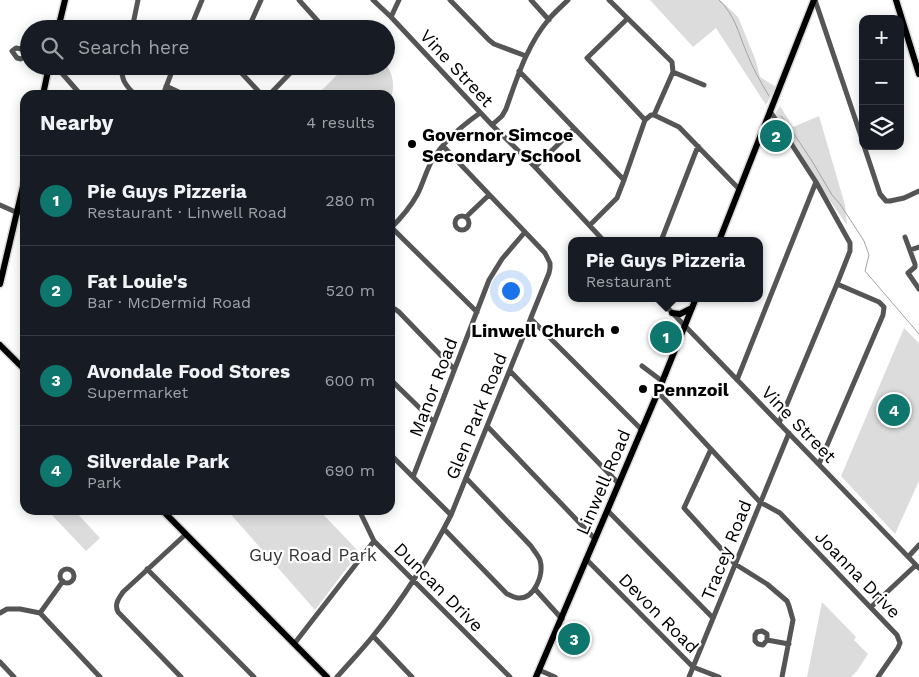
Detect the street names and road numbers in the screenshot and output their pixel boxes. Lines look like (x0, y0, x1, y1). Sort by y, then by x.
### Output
street label: Vine Street (416, 25, 499, 111)
street label: Manor Road (404, 335, 462, 439)
street label: Glen Park Road (441, 350, 511, 482)
street label: Vine Street (757, 381, 841, 467)
street label: Linwell Road (571, 426, 635, 538)
street label: Tracey Road (696, 497, 756, 603)
street label: Joanna Drive (811, 526, 905, 622)
street label: Duncan Drive (390, 538, 488, 636)
street label: Devon Road (615, 569, 703, 657)

